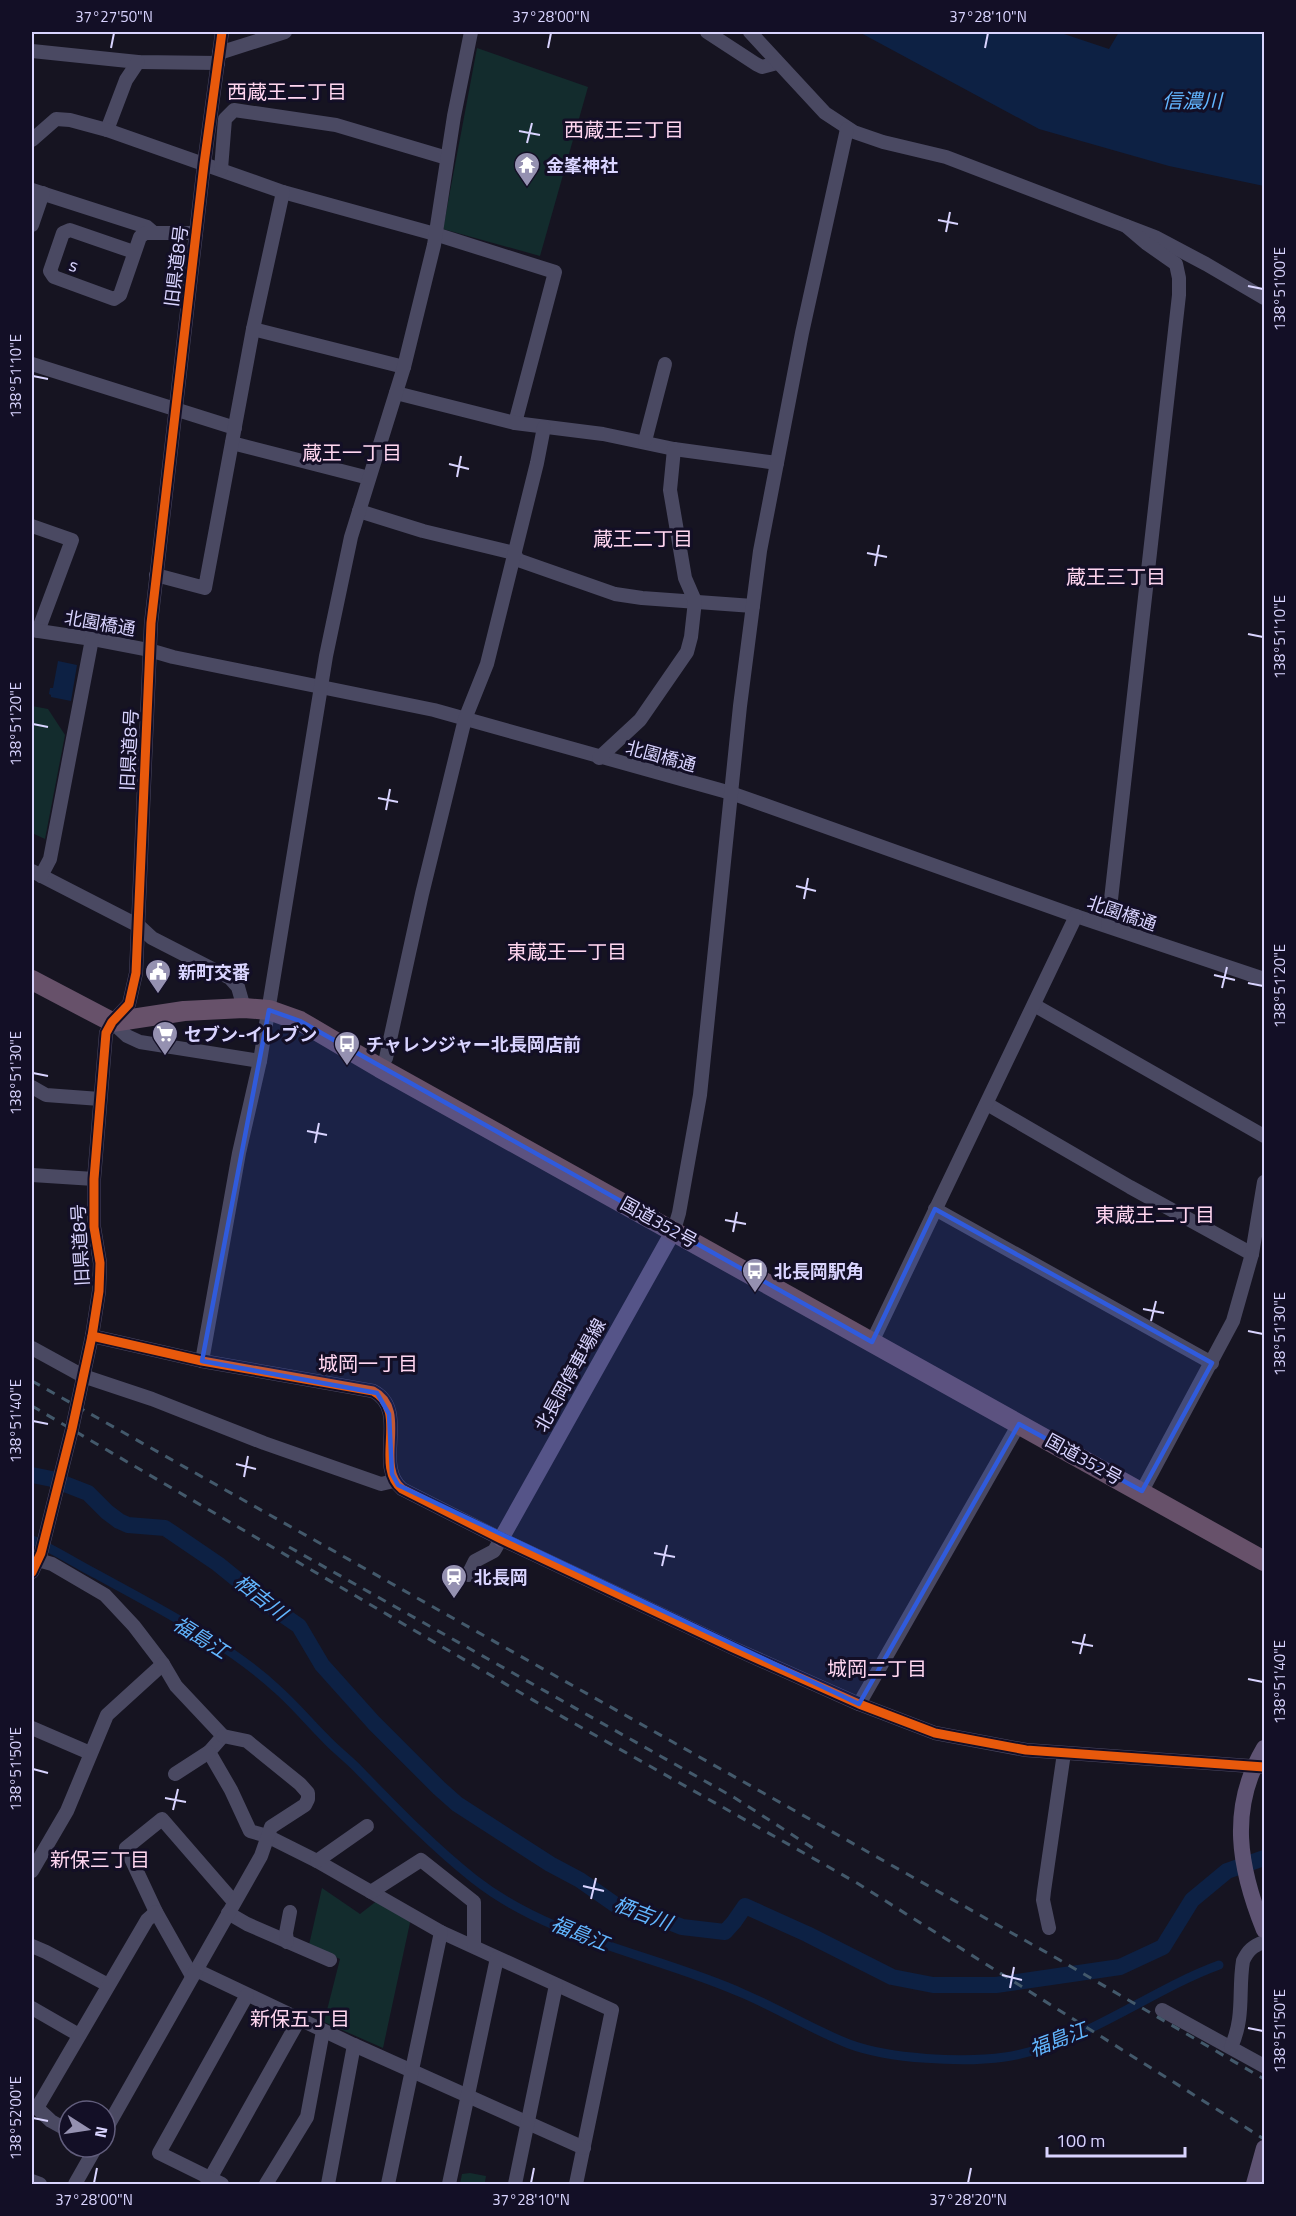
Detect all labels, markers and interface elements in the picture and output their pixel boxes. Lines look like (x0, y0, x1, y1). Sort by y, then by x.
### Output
text: 37°27'50"N (75, 5, 153, 28)
text: 37°28'00"N (512, 5, 590, 28)
text: 37°28'10"N (949, 5, 1027, 28)
district label: 西蔵王二丁目 (227, 76, 347, 107)
water label: 信濃川 (1162, 85, 1224, 116)
district label: 西蔵王三丁目 (564, 114, 684, 145)
temple icon: 金峯神社 (512, 150, 542, 188)
place label: 金峯神社 (546, 152, 618, 179)
street label: 旧県道8号 (158, 224, 194, 308)
text: 138°51'00"E (1268, 247, 1291, 331)
street label: s (65, 251, 83, 279)
text: 138°51'10"E (4, 334, 27, 418)
district label: 蔵王一丁目 (302, 437, 402, 468)
district label: 蔵王二丁目 (593, 523, 693, 554)
district label: 蔵王三丁目 (1066, 561, 1166, 592)
text: 138°51'10"E (1268, 595, 1291, 679)
street label: 北園橋通 (62, 603, 138, 643)
text: 138°51'20"E (4, 682, 27, 766)
street label: 旧県道8号 (113, 708, 145, 792)
street label: 北園橋通 (623, 734, 699, 778)
street label: 北園橋通 (1084, 889, 1160, 937)
district label: 東蔵王一丁目 (507, 936, 627, 967)
text: 138°51'20"E (1268, 944, 1291, 1028)
public building icon: 新町交番 (143, 957, 173, 995)
place label: 新町交番 (178, 959, 250, 986)
supermarket icon: セブン-イレブン (150, 1019, 180, 1057)
place label: セブン-イレブン (184, 1021, 317, 1048)
bus stop icon: チャレンジャー北長岡店前 (332, 1029, 362, 1067)
text: 138°51'30"E (4, 1031, 27, 1115)
place label: チャレンジャー北長岡店前 (366, 1031, 581, 1058)
street label: 国道352号 (616, 1190, 702, 1254)
district label: 東蔵王二丁目 (1095, 1199, 1215, 1230)
street label: 旧県道8号 (64, 1203, 96, 1287)
bus stop icon: 北長岡駅角 (740, 1256, 770, 1294)
place label: 北長岡駅角 (774, 1258, 864, 1285)
text: 138°51'30"E (1268, 1292, 1291, 1376)
street label: 北長岡停車場線 (528, 1313, 612, 1437)
district label: 城岡一丁目 (318, 1348, 418, 1379)
text: 138°51'40"E (4, 1379, 27, 1463)
street label: 国道352号 (1041, 1427, 1127, 1491)
station icon: 北長岡 (439, 1562, 469, 1600)
place label: 北長岡 (474, 1564, 528, 1591)
water label: 栖吉川 (228, 1566, 296, 1629)
water label: 福島江 (167, 1608, 236, 1667)
text: 138°51'40"E (1268, 1640, 1291, 1724)
district label: 城岡二丁目 (827, 1653, 927, 1684)
text: 138°51'50"E (4, 1727, 27, 1811)
district label: 新保三丁目 (50, 1844, 150, 1875)
water label: 栖吉川 (610, 1888, 678, 1939)
water label: 福島江 (546, 1907, 615, 1959)
text: 138°51'50"E (1268, 1989, 1291, 2073)
district label: 新保五丁目 (250, 2003, 350, 2034)
water label: 福島江 (1024, 2013, 1093, 2064)
text: 138°52'00"E (4, 2076, 27, 2160)
north arrow (57, 2099, 117, 2159)
scale bar (1047, 2120, 1185, 2158)
text: N (89, 2124, 115, 2140)
text: 100 m (1056, 2127, 1105, 2154)
text: 37°28'00"N (55, 2188, 133, 2211)
text: 37°28'10"N (492, 2188, 570, 2211)
text: 37°28'20"N (929, 2188, 1007, 2211)

